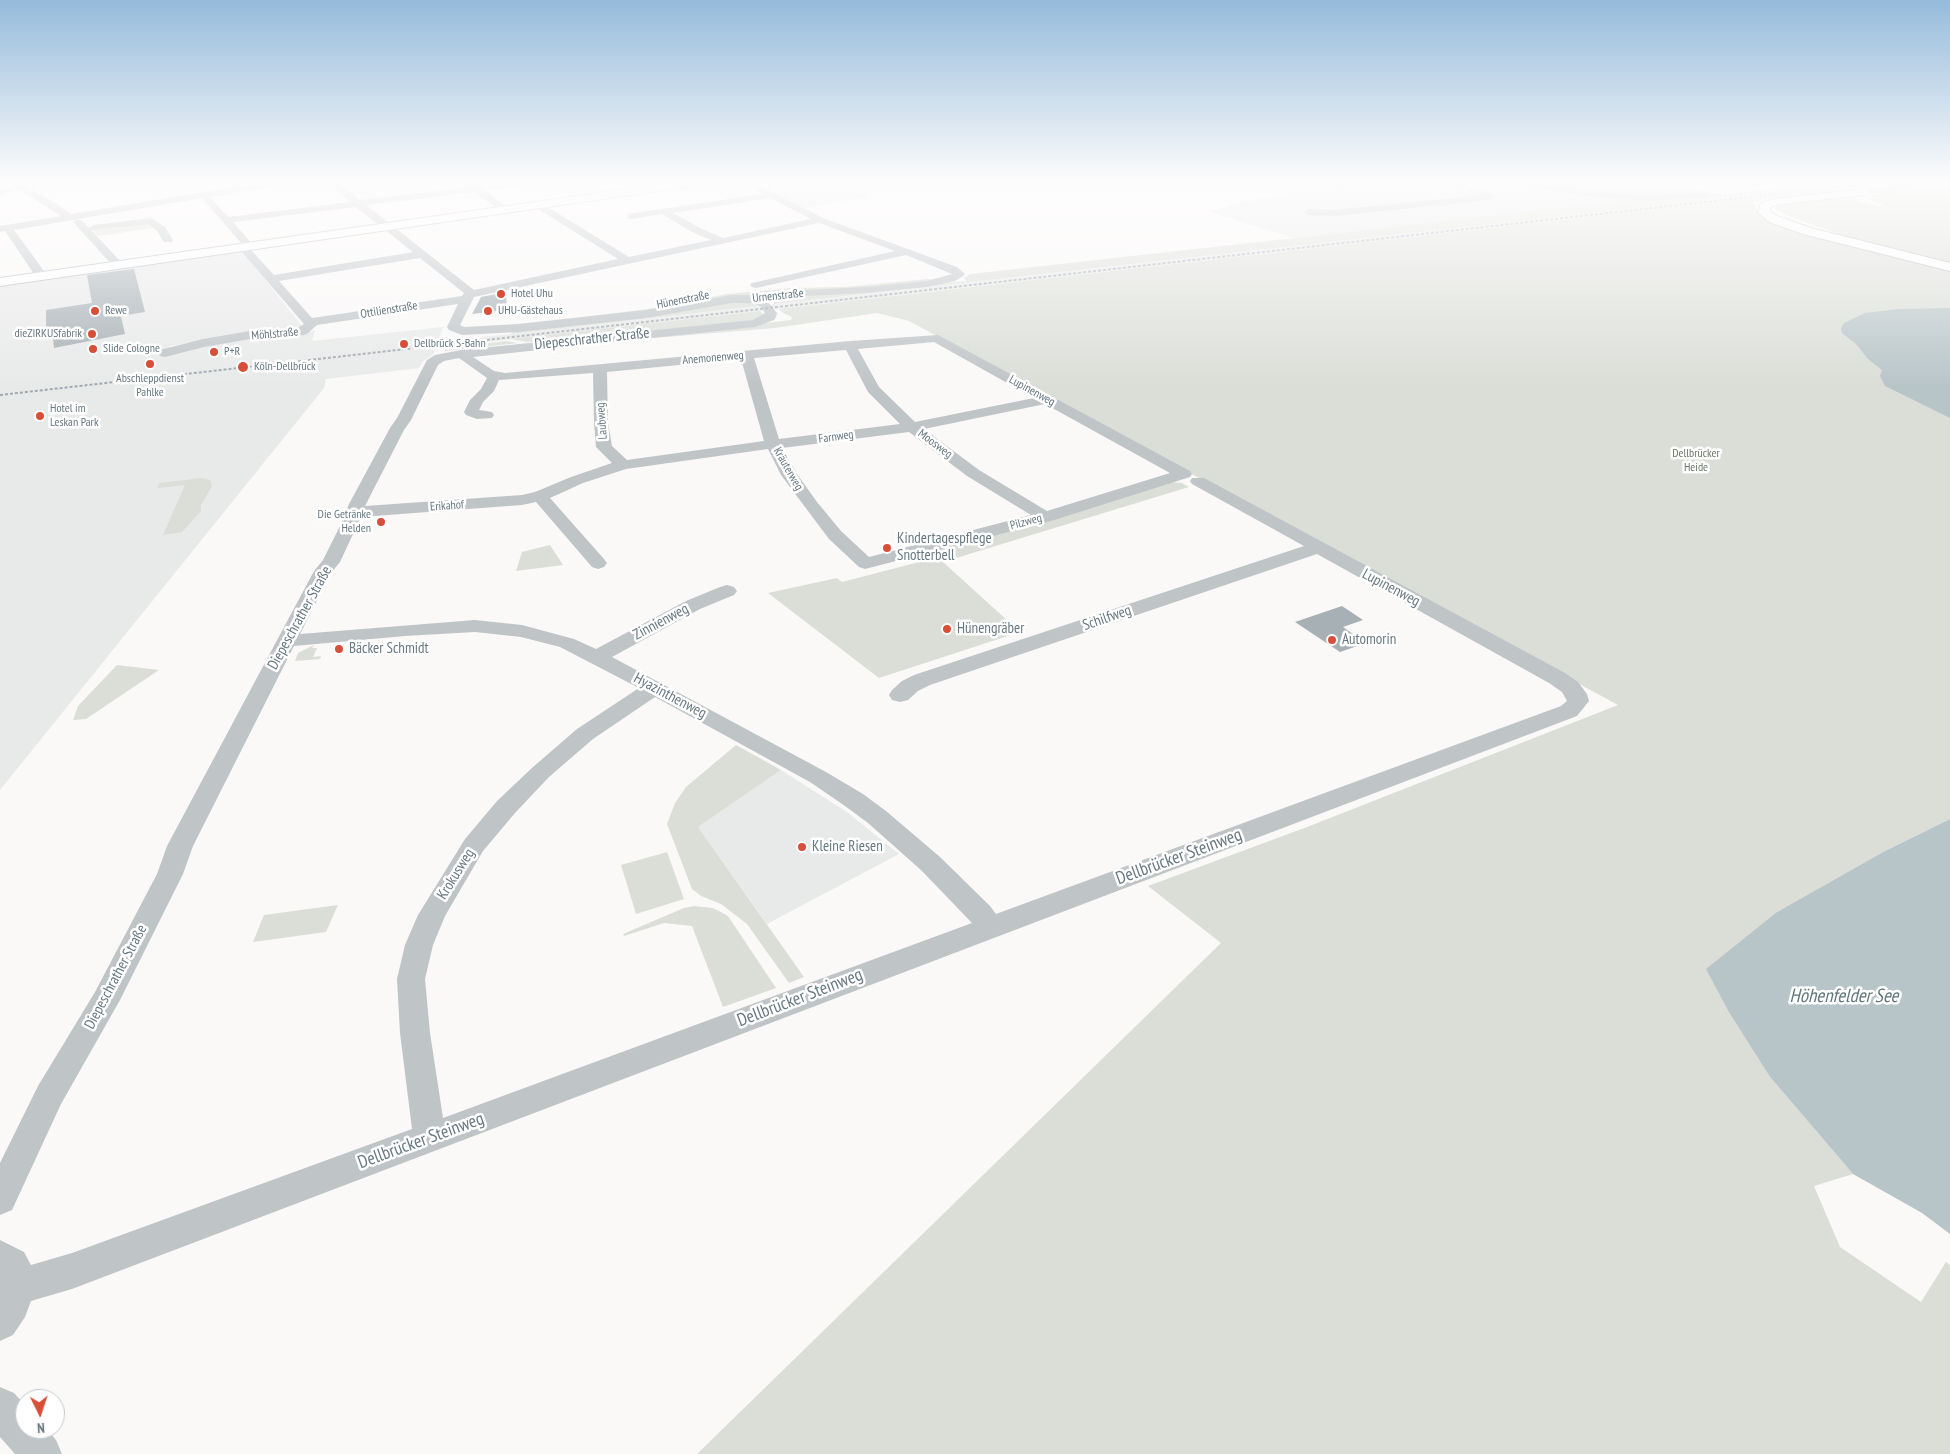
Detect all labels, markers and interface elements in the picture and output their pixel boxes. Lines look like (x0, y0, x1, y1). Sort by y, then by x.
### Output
street label: Urnenstraße (752, 286, 804, 306)
place label: Hotel Uhu (511, 287, 553, 301)
marker: Hotel Uhu (495, 288, 507, 300)
street label: Hünenstraße (655, 288, 711, 312)
street label: Ottilienstraße (359, 298, 419, 322)
place label: Rewe (105, 304, 127, 318)
place label: UHU-Gästehaus (498, 304, 563, 318)
marker: Rewe (89, 305, 101, 317)
marker: UHU-Gästehaus (482, 305, 494, 317)
street label: Diepeschrather Straße (534, 324, 650, 354)
street label: Möhlstraße (251, 325, 299, 343)
place label: dieZIRKUSfabrik (14, 327, 82, 341)
marker: dieZIRKUSfabrik (86, 328, 98, 340)
place label: Dellbrück S-Bahn (414, 337, 486, 351)
marker: Dellbrück S-Bahn (398, 338, 410, 350)
place label: Slide Cologne (103, 342, 160, 356)
marker: Slide Cologne (87, 343, 99, 355)
place label: P+R (224, 345, 240, 359)
marker: P+R (208, 346, 220, 358)
street label: Anemonenweg (682, 348, 744, 368)
marker: Abschleppdienst Pahlke (144, 358, 156, 370)
marker: Köln-Dellbrück (236, 360, 250, 374)
place label: Köln-Dellbrück (254, 360, 316, 374)
place label: Abschleppdienst Pahlke (116, 372, 184, 400)
street label: Lupinenweg (1006, 372, 1058, 410)
place label: Hotel im Leskan Park (50, 402, 99, 430)
street label: Laubweg (594, 402, 610, 440)
marker: Hotel im Leskan Park (34, 410, 46, 422)
street label: Moosweg (915, 426, 955, 462)
street label: Farnweg (818, 427, 854, 447)
street label: Kräuterweg (770, 445, 806, 493)
park label: Dellbrücker Heide (1672, 447, 1720, 475)
street label: Erikahof (430, 498, 464, 514)
place label: Die Getränke Helden (318, 508, 371, 536)
street label: Pilzweg (1009, 511, 1043, 533)
marker: Die Getränke Helden (375, 516, 387, 528)
place label: Kindertagespflege Snotterbell (897, 530, 992, 565)
marker: Kindertagespflege Snotterbell (881, 542, 893, 554)
street label: Diepeschrather Straße (264, 563, 336, 673)
street label: Lupinenweg (1359, 565, 1423, 611)
street label: Zinnienweg (630, 600, 692, 644)
street label: Schilfweg (1080, 601, 1134, 635)
place label: Hünengräber (957, 620, 1024, 638)
marker: Hünengräber (941, 623, 953, 635)
place label: Automorin (1342, 631, 1396, 649)
marker: Automorin (1326, 634, 1338, 646)
place label: Bäcker Schmidt (349, 640, 429, 658)
marker: Bäcker Schmidt (333, 643, 345, 655)
street label: Hyazinthenweg (631, 669, 709, 723)
street label: Dellbrücker Steinweg (1113, 824, 1245, 890)
place label: Kleine Riesen (812, 838, 883, 856)
marker: Kleine Riesen (796, 841, 808, 853)
street label: Krokusweg (433, 845, 479, 903)
street label: Diepeschrather Straße (81, 922, 151, 1032)
street label: Dellbrücker Steinweg (734, 964, 866, 1032)
water label: Höhenfelder See (1790, 986, 1898, 1008)
street label: Dellbrücker Steinweg (355, 1108, 487, 1174)
north arrow (15, 1389, 65, 1439)
text: N (37, 1419, 45, 1437)

